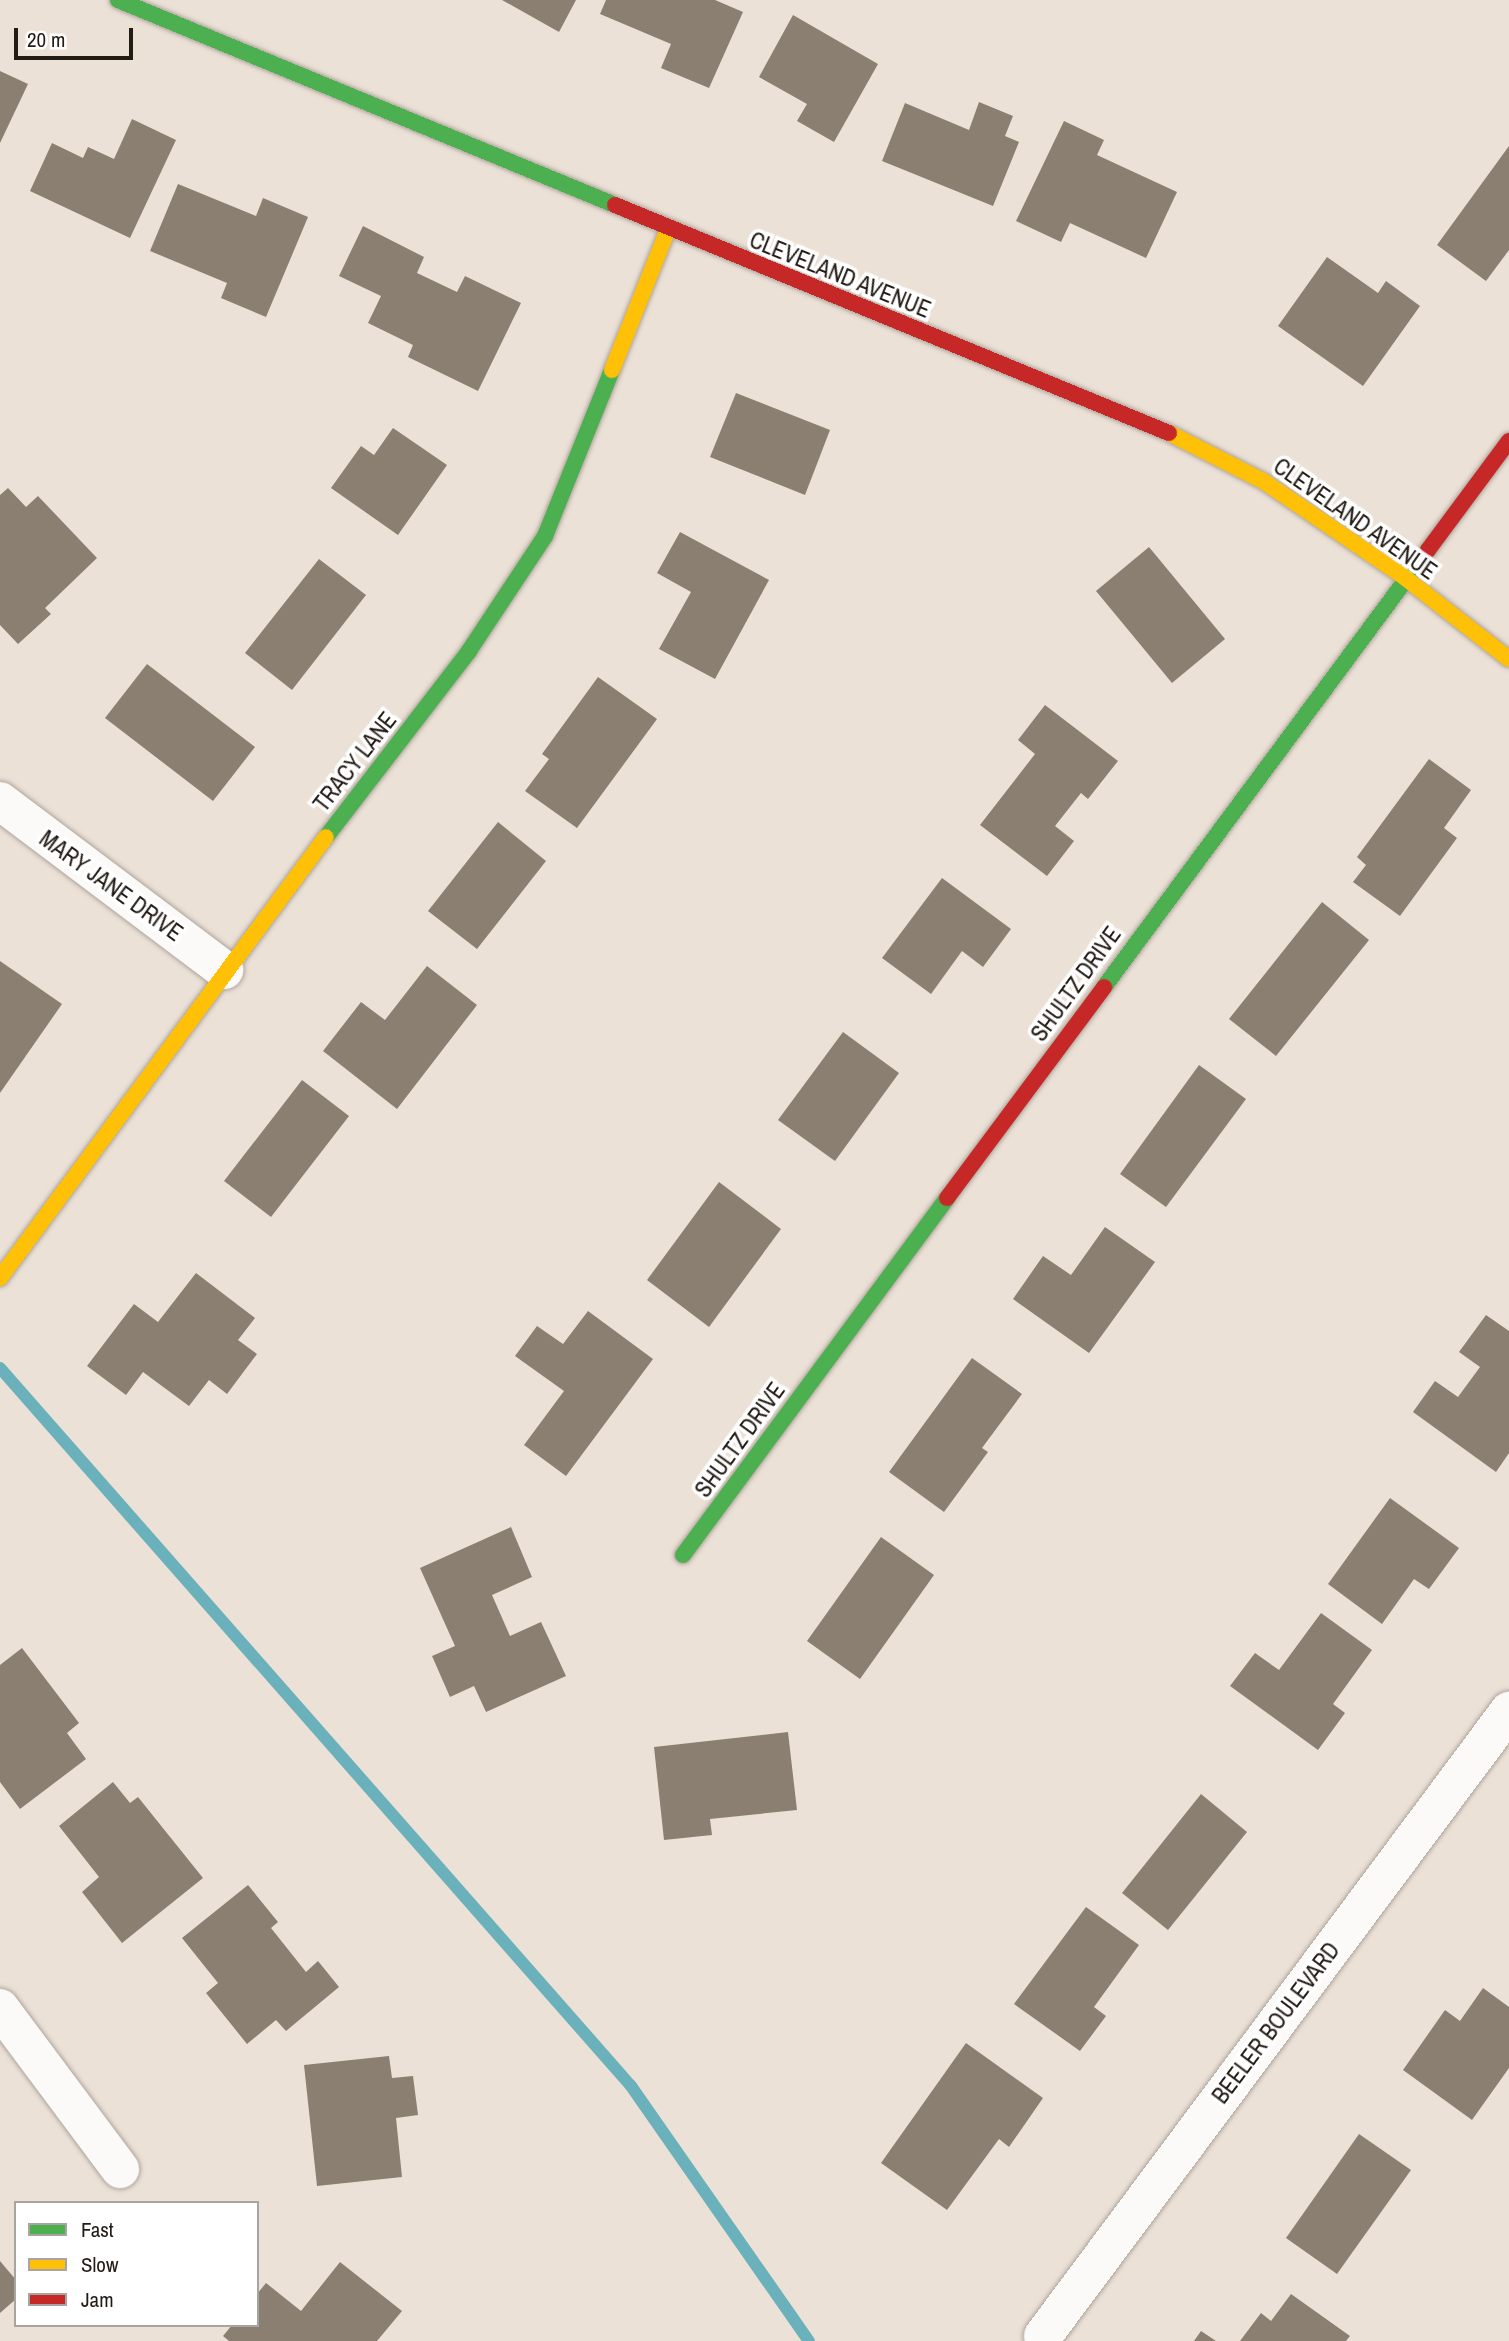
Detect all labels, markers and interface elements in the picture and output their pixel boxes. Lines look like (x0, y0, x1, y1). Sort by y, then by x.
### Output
scale bar (18, 14, 136, 58)
text: 20 m (27, 25, 65, 54)
street label: CLEVELAND AVENUE (745, 226, 935, 324)
street label: CLEVELAND AVENUE (1268, 452, 1442, 586)
street label: TRACY LANE (308, 707, 402, 817)
street label: MARY JANE DRIVE (34, 825, 188, 947)
street label: SHULTZ DRIVE (1025, 921, 1127, 1047)
street label: SHULTZ DRIVE (689, 1377, 791, 1503)
street label: BEELER BOULEVARD (1206, 1937, 1346, 2109)
legend (14, 2201, 259, 2327)
text: Fast (81, 2215, 114, 2244)
text: Slow (81, 2250, 118, 2279)
text: Jam (81, 2285, 114, 2314)

